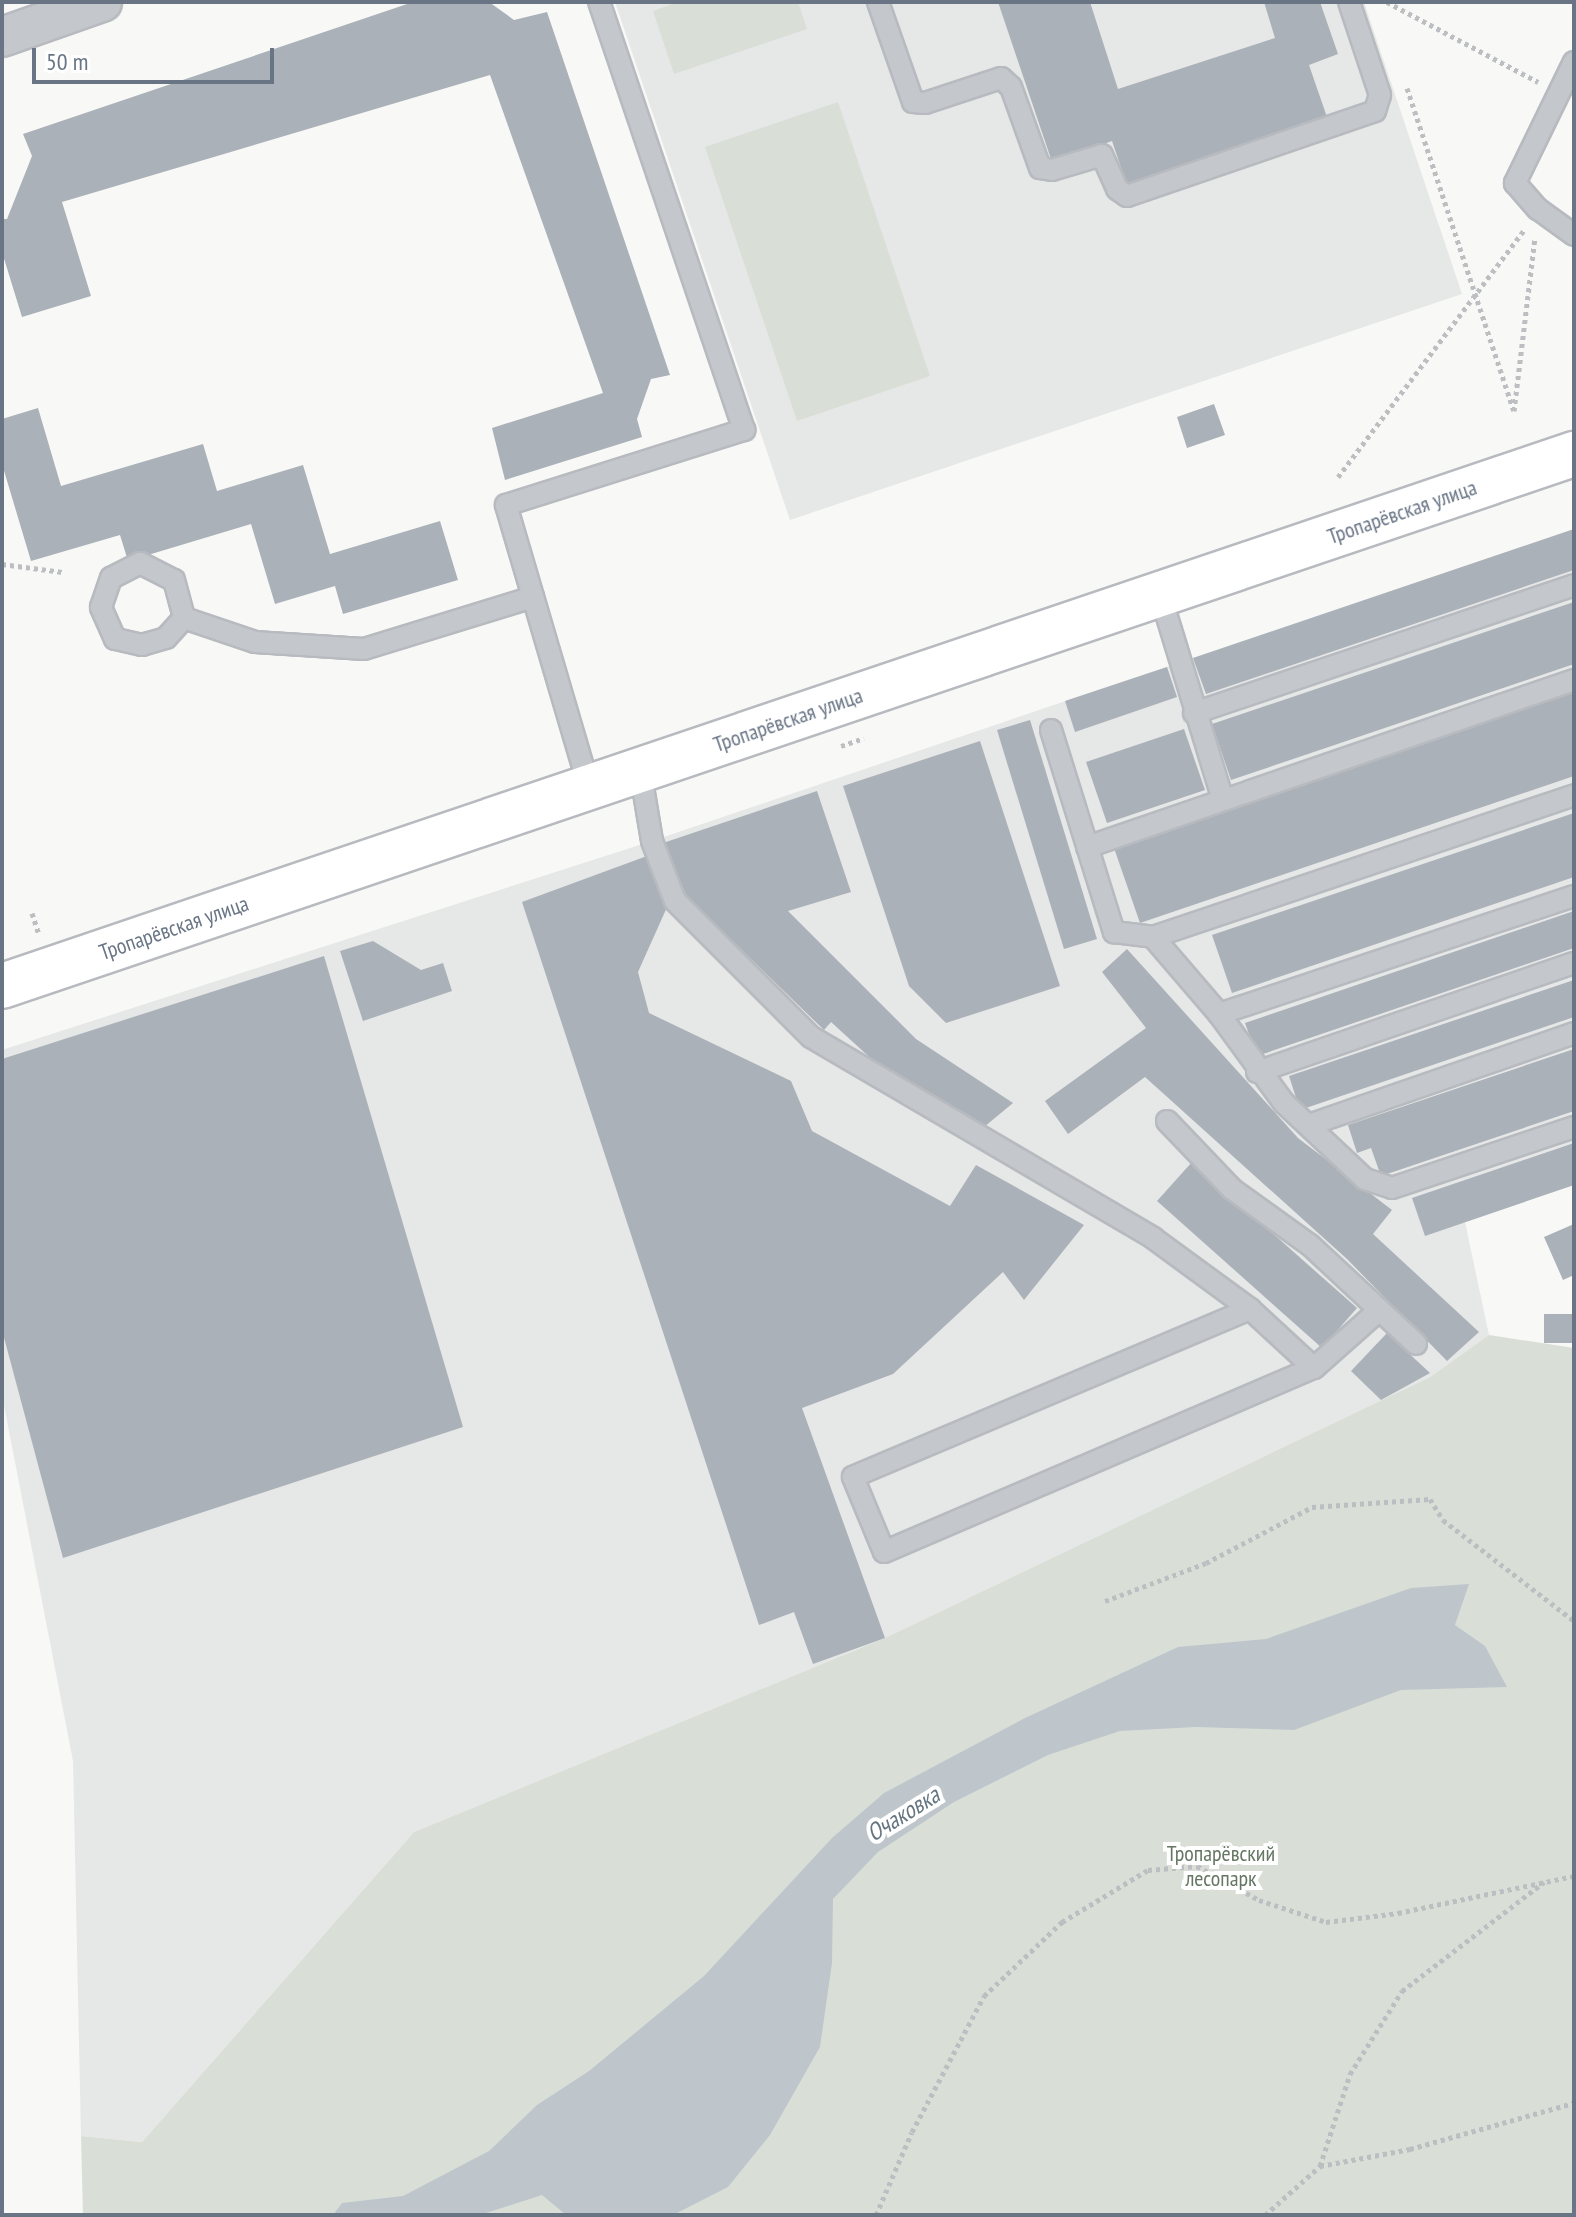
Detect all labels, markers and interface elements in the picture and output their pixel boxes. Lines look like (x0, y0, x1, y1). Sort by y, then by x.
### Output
scale bar (36, 32, 278, 82)
text: 50 m (46, 46, 88, 77)
street label: Тропарёвская улица (1324, 474, 1480, 550)
street label: Тропарёвская улица (710, 682, 866, 758)
street label: Тропарёвская улица (96, 890, 252, 966)
water label: Очаковка (861, 1781, 945, 1847)
park label: Тропарёвский лесопарк (1167, 1840, 1275, 1892)

